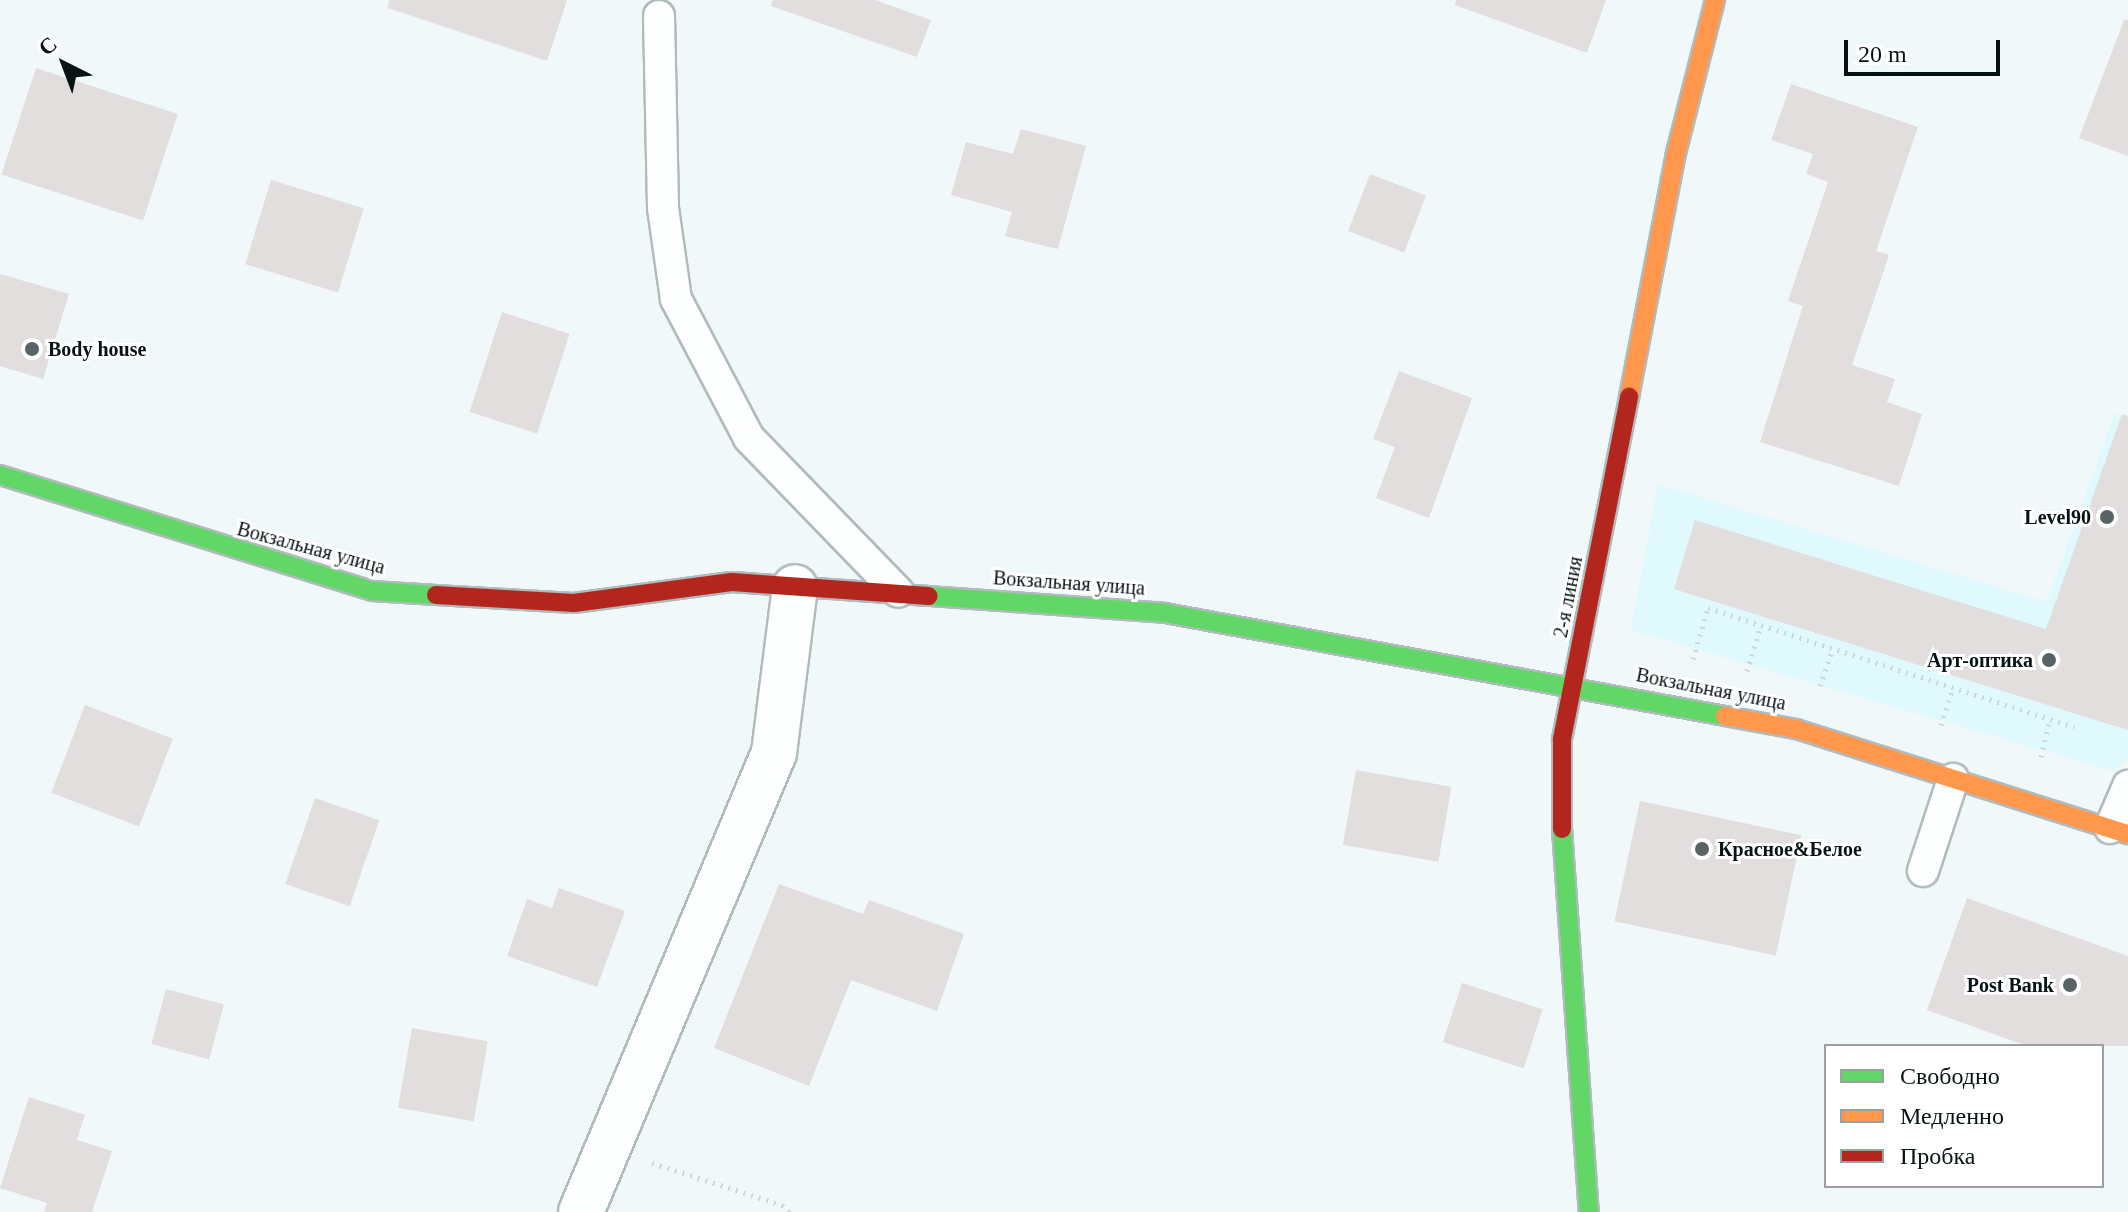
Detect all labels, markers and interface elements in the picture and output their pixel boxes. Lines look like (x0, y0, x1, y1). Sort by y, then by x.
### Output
north arrow (24, 24, 104, 104)
scale bar (1848, 24, 2004, 74)
text: С (33, 31, 62, 60)
text: 20 m (1858, 41, 1907, 67)
place label: Body house (48, 337, 146, 361)
marker: Body house (23, 340, 41, 358)
place label: Level90 (2024, 505, 2091, 529)
marker: Level90 (2098, 508, 2116, 526)
street label: Вокзальная улица (234, 517, 388, 579)
street label: 2-я линия (1548, 554, 1588, 640)
street label: Вокзальная улица (992, 566, 1146, 600)
place label: Арт-оптика (1927, 648, 2033, 672)
marker: Арт-оптика (2040, 651, 2058, 669)
street label: Вокзальная улица (1634, 663, 1788, 715)
place label: Красное&Белое (1718, 837, 1862, 861)
marker: Красное&Белое (1693, 840, 1711, 858)
place label: Post Bank (1967, 973, 2054, 997)
marker: Post Bank (2061, 976, 2079, 994)
legend (1824, 1044, 2104, 1188)
text: Свободно (1900, 1063, 2000, 1089)
text: Медленно (1900, 1103, 2004, 1129)
text: Пробка (1900, 1143, 1976, 1169)

